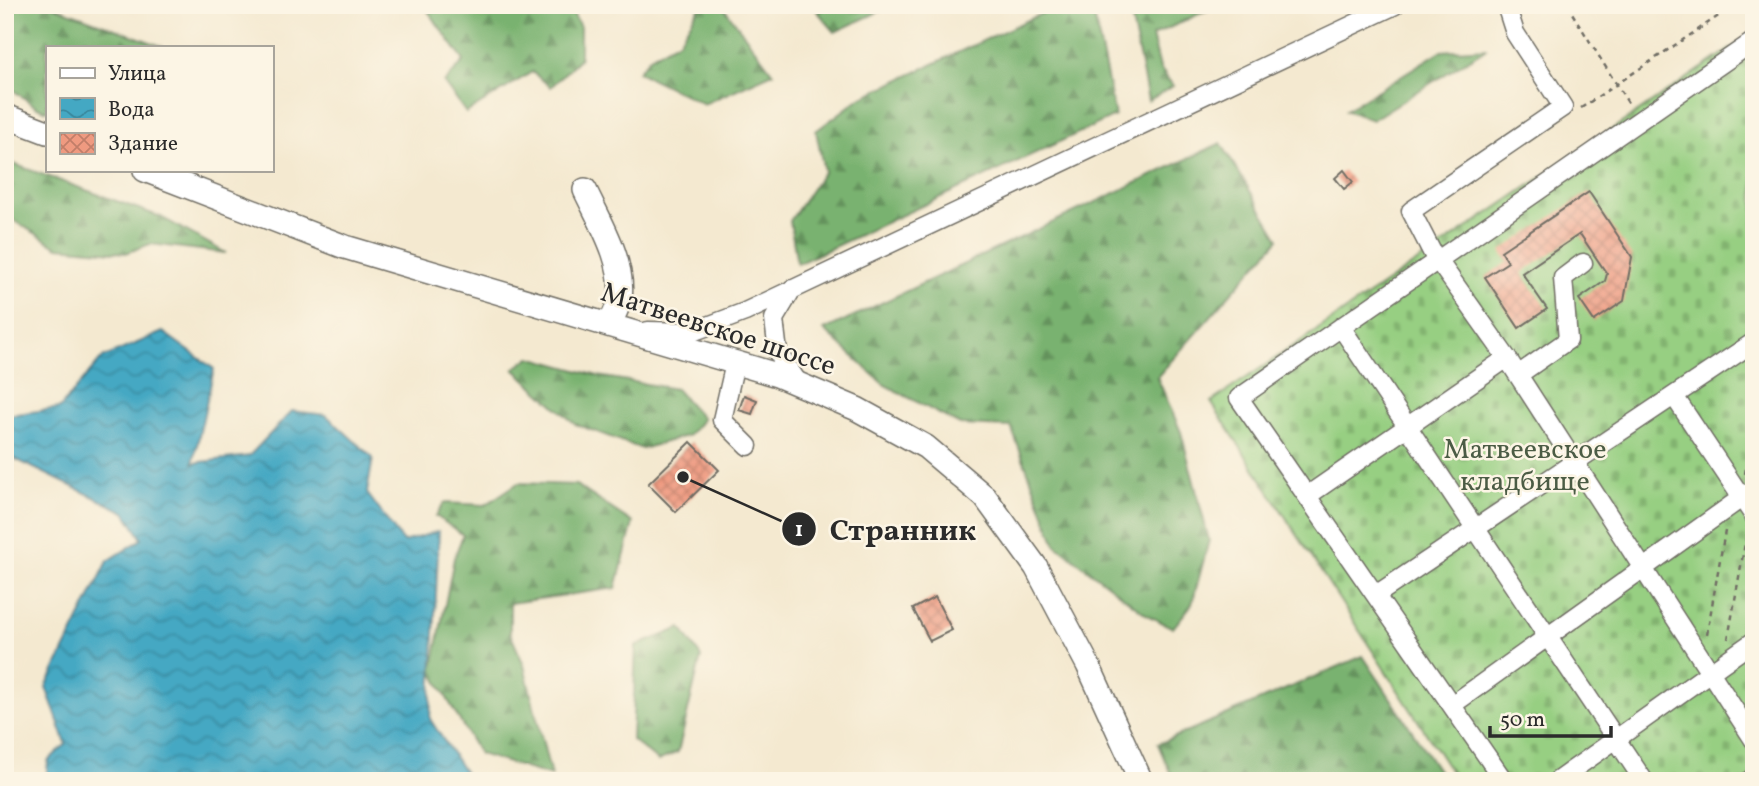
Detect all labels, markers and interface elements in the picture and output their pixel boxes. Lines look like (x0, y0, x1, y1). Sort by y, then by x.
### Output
legend (46, 46, 273, 172)
text: Улица (108, 60, 166, 89)
text: Вода (108, 96, 155, 125)
text: Здание (108, 130, 178, 159)
street label: Матвеевское шоссе (595, 274, 841, 386)
park label: Матвеевское кладбище (1444, 431, 1606, 502)
callout: Странник (781, 504, 991, 555)
text: Странник (830, 511, 976, 553)
text: 1 (795, 516, 803, 545)
scale bar (1490, 695, 1610, 739)
text: 50 m (1500, 706, 1545, 735)

